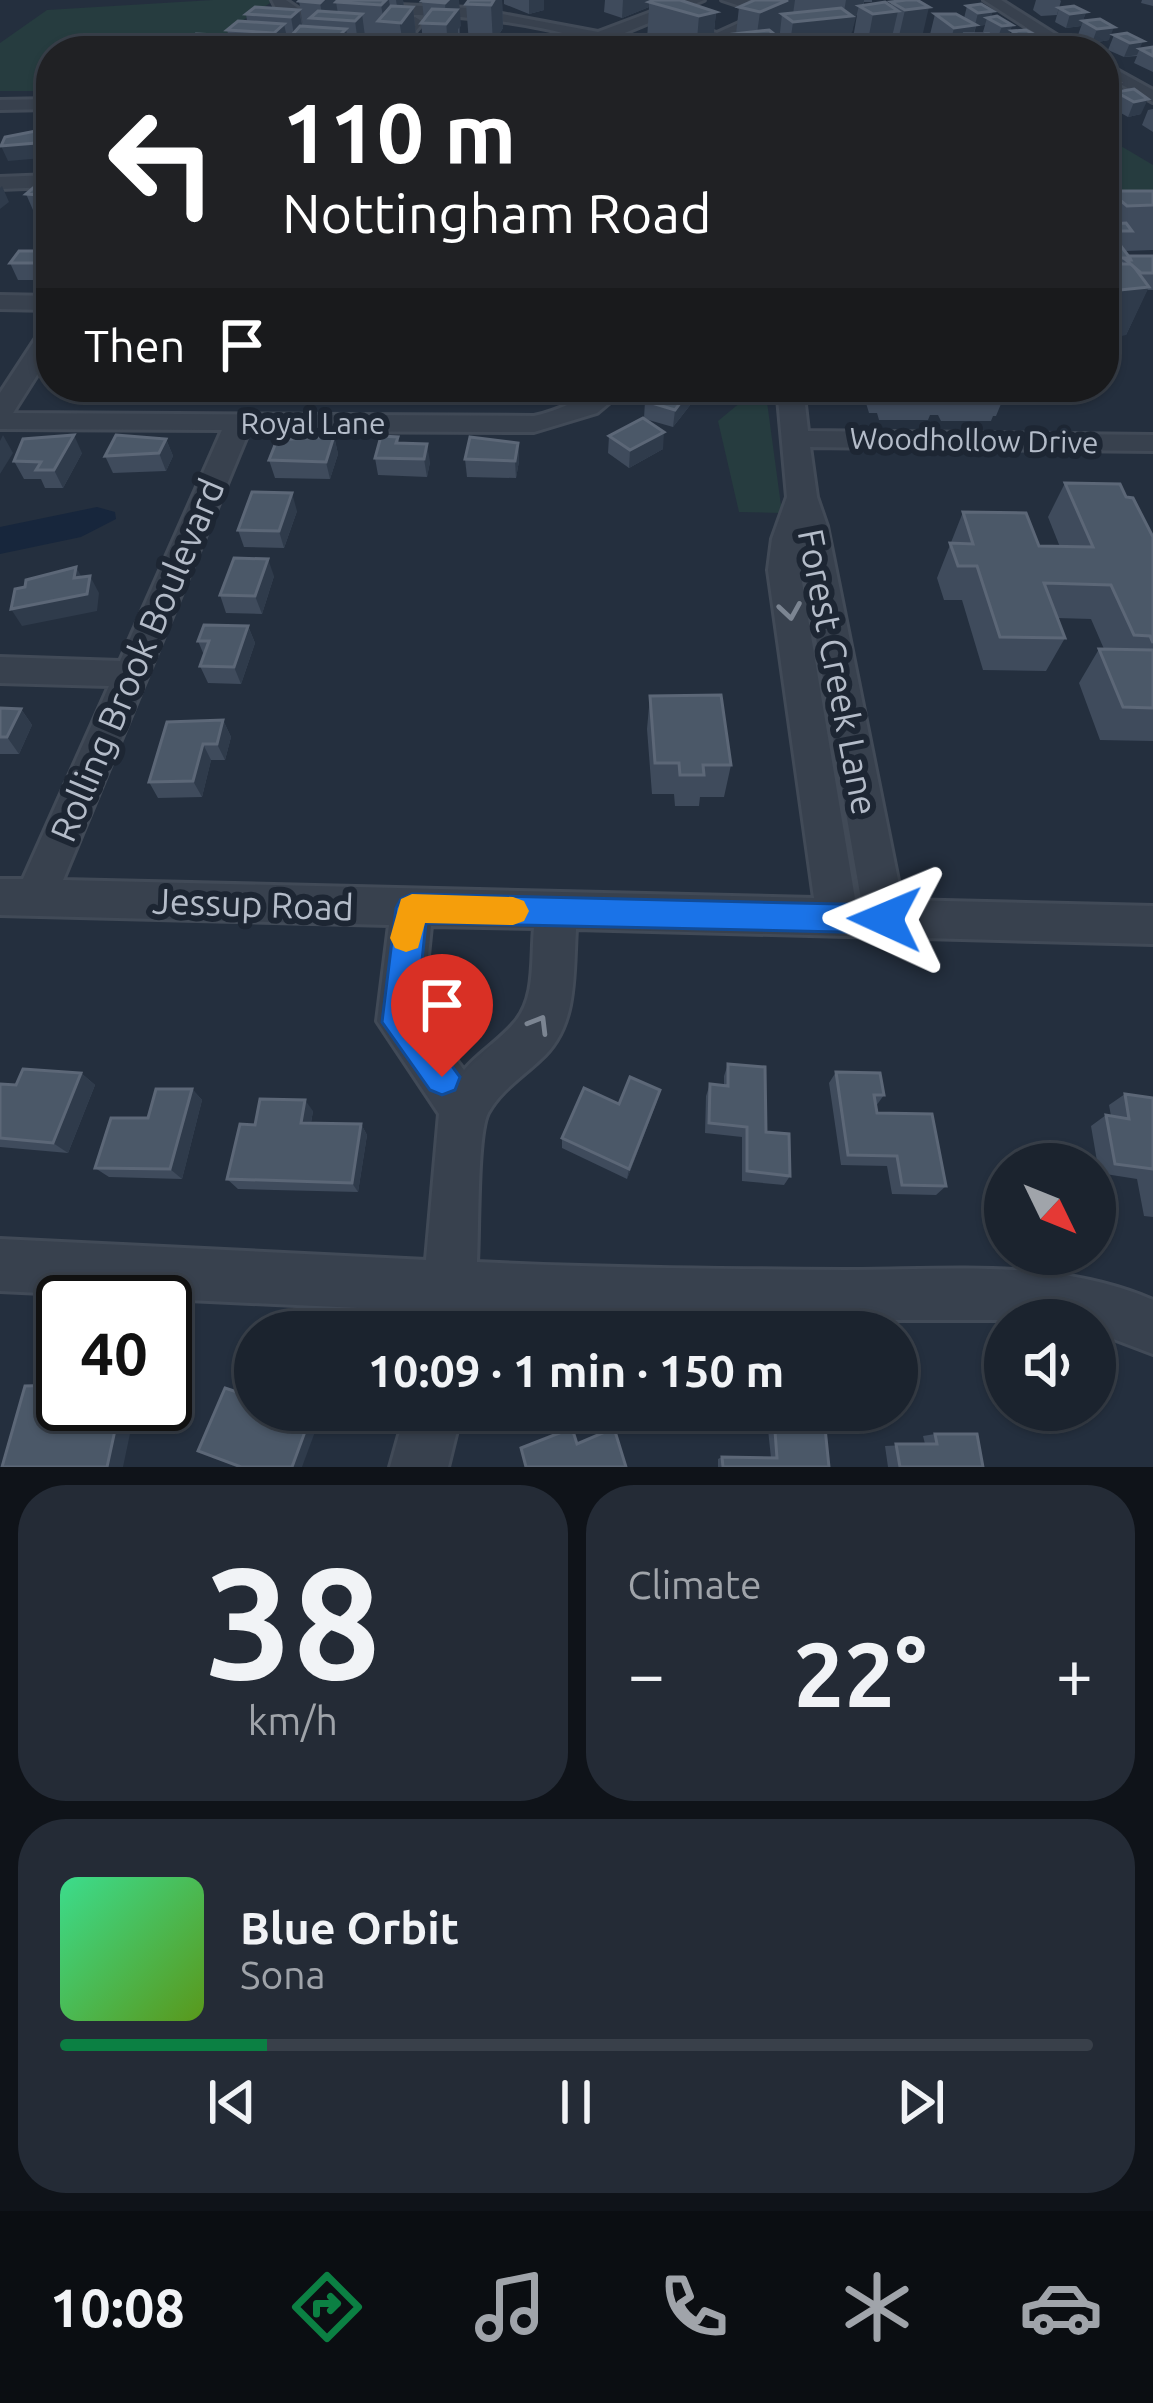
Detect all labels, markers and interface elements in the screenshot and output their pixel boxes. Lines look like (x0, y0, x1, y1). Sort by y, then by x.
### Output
icon: left (84, 84, 240, 240)
text: 110 m (282, 85, 516, 179)
text: Nottingham Road (282, 183, 712, 243)
icon: arrive (209, 312, 275, 378)
text: Then (84, 320, 185, 371)
street label: Royal Lane (240, 406, 386, 440)
street label: Woodhollow Drive (849, 421, 1099, 459)
street label: Rolling Brook Boulevard (41, 472, 232, 847)
street label: Forest Creek Lane (791, 525, 886, 818)
one-way arrow (776, 601, 802, 620)
position arrow (822, 856, 948, 982)
street label: Jessup Road (152, 879, 355, 928)
pin (391, 954, 493, 1077)
icon: arrive (409, 972, 475, 1038)
one-way arrow (524, 1015, 547, 1037)
north arrow (984, 1143, 1116, 1275)
map controls (984, 1143, 1116, 1431)
speed limit sign: 40 (36, 1275, 192, 1431)
button: sound (984, 1299, 1116, 1431)
text: 10:09 · 1 min · 150 m (368, 1345, 784, 1396)
text: 38 (205, 1534, 381, 1708)
text: Climate (628, 1563, 762, 1606)
text: 22° (794, 1623, 927, 1724)
text: − (628, 1636, 665, 1710)
text: + (1056, 1636, 1093, 1710)
text: km/h (248, 1699, 338, 1742)
text: Blue Orbit (240, 1902, 459, 1953)
text: Sona (240, 1953, 326, 1996)
icon: previous (199, 2069, 265, 2135)
icon: pause (543, 2069, 609, 2135)
icon: next (888, 2069, 954, 2135)
icon: directions (285, 2265, 369, 2349)
icon: music (468, 2265, 552, 2349)
icon: phone (652, 2265, 736, 2349)
icon: climate (835, 2265, 919, 2349)
icon: car (1019, 2265, 1103, 2349)
text: 10:08 (50, 2277, 185, 2337)

